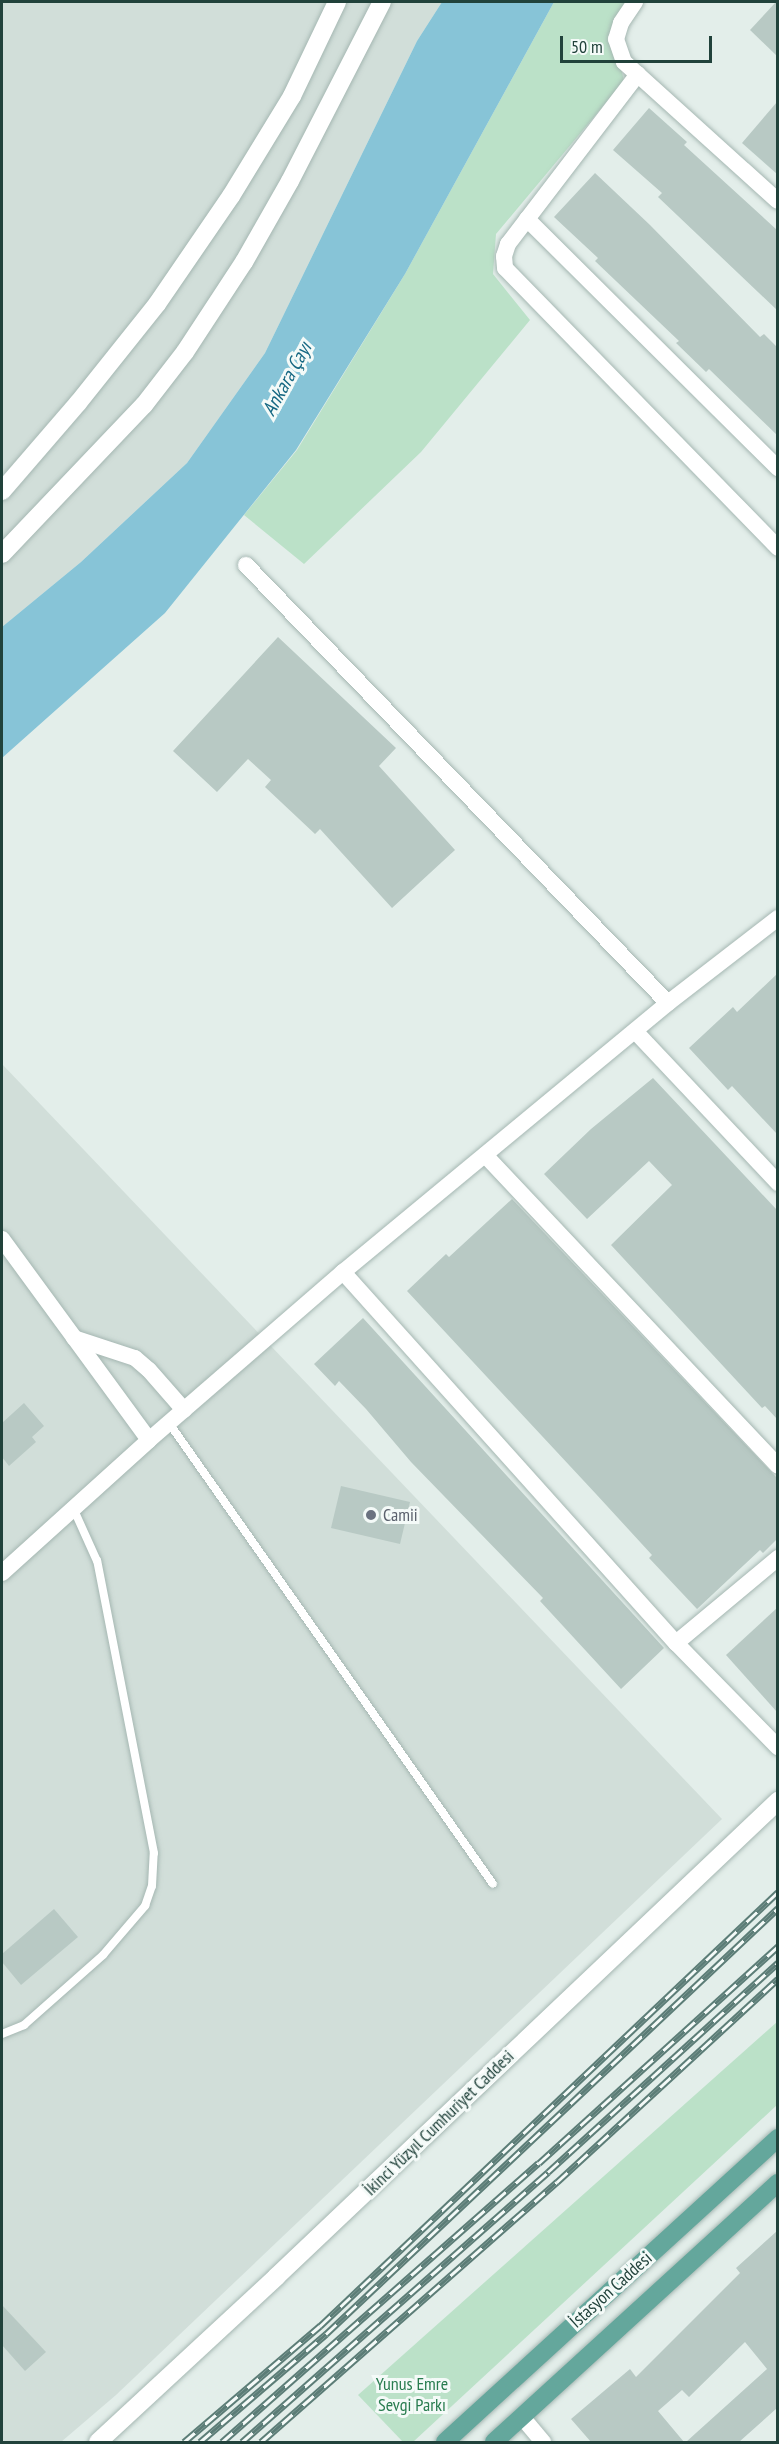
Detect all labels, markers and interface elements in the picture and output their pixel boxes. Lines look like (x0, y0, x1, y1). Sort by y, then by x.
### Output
scale bar (563, 24, 714, 62)
text: 50 m (571, 35, 603, 58)
water label: Ankara Çayı (257, 338, 317, 420)
place label: Camii (383, 1504, 418, 1526)
marker: Camii (364, 1508, 378, 1522)
street label: İkinci Yüzyıl Cumhuriyet Caddesi (359, 2046, 519, 2200)
street label: İstasyon Caddesi (566, 2248, 656, 2332)
park label: Yunus Emre Sevgi Parkı (376, 2374, 448, 2416)

